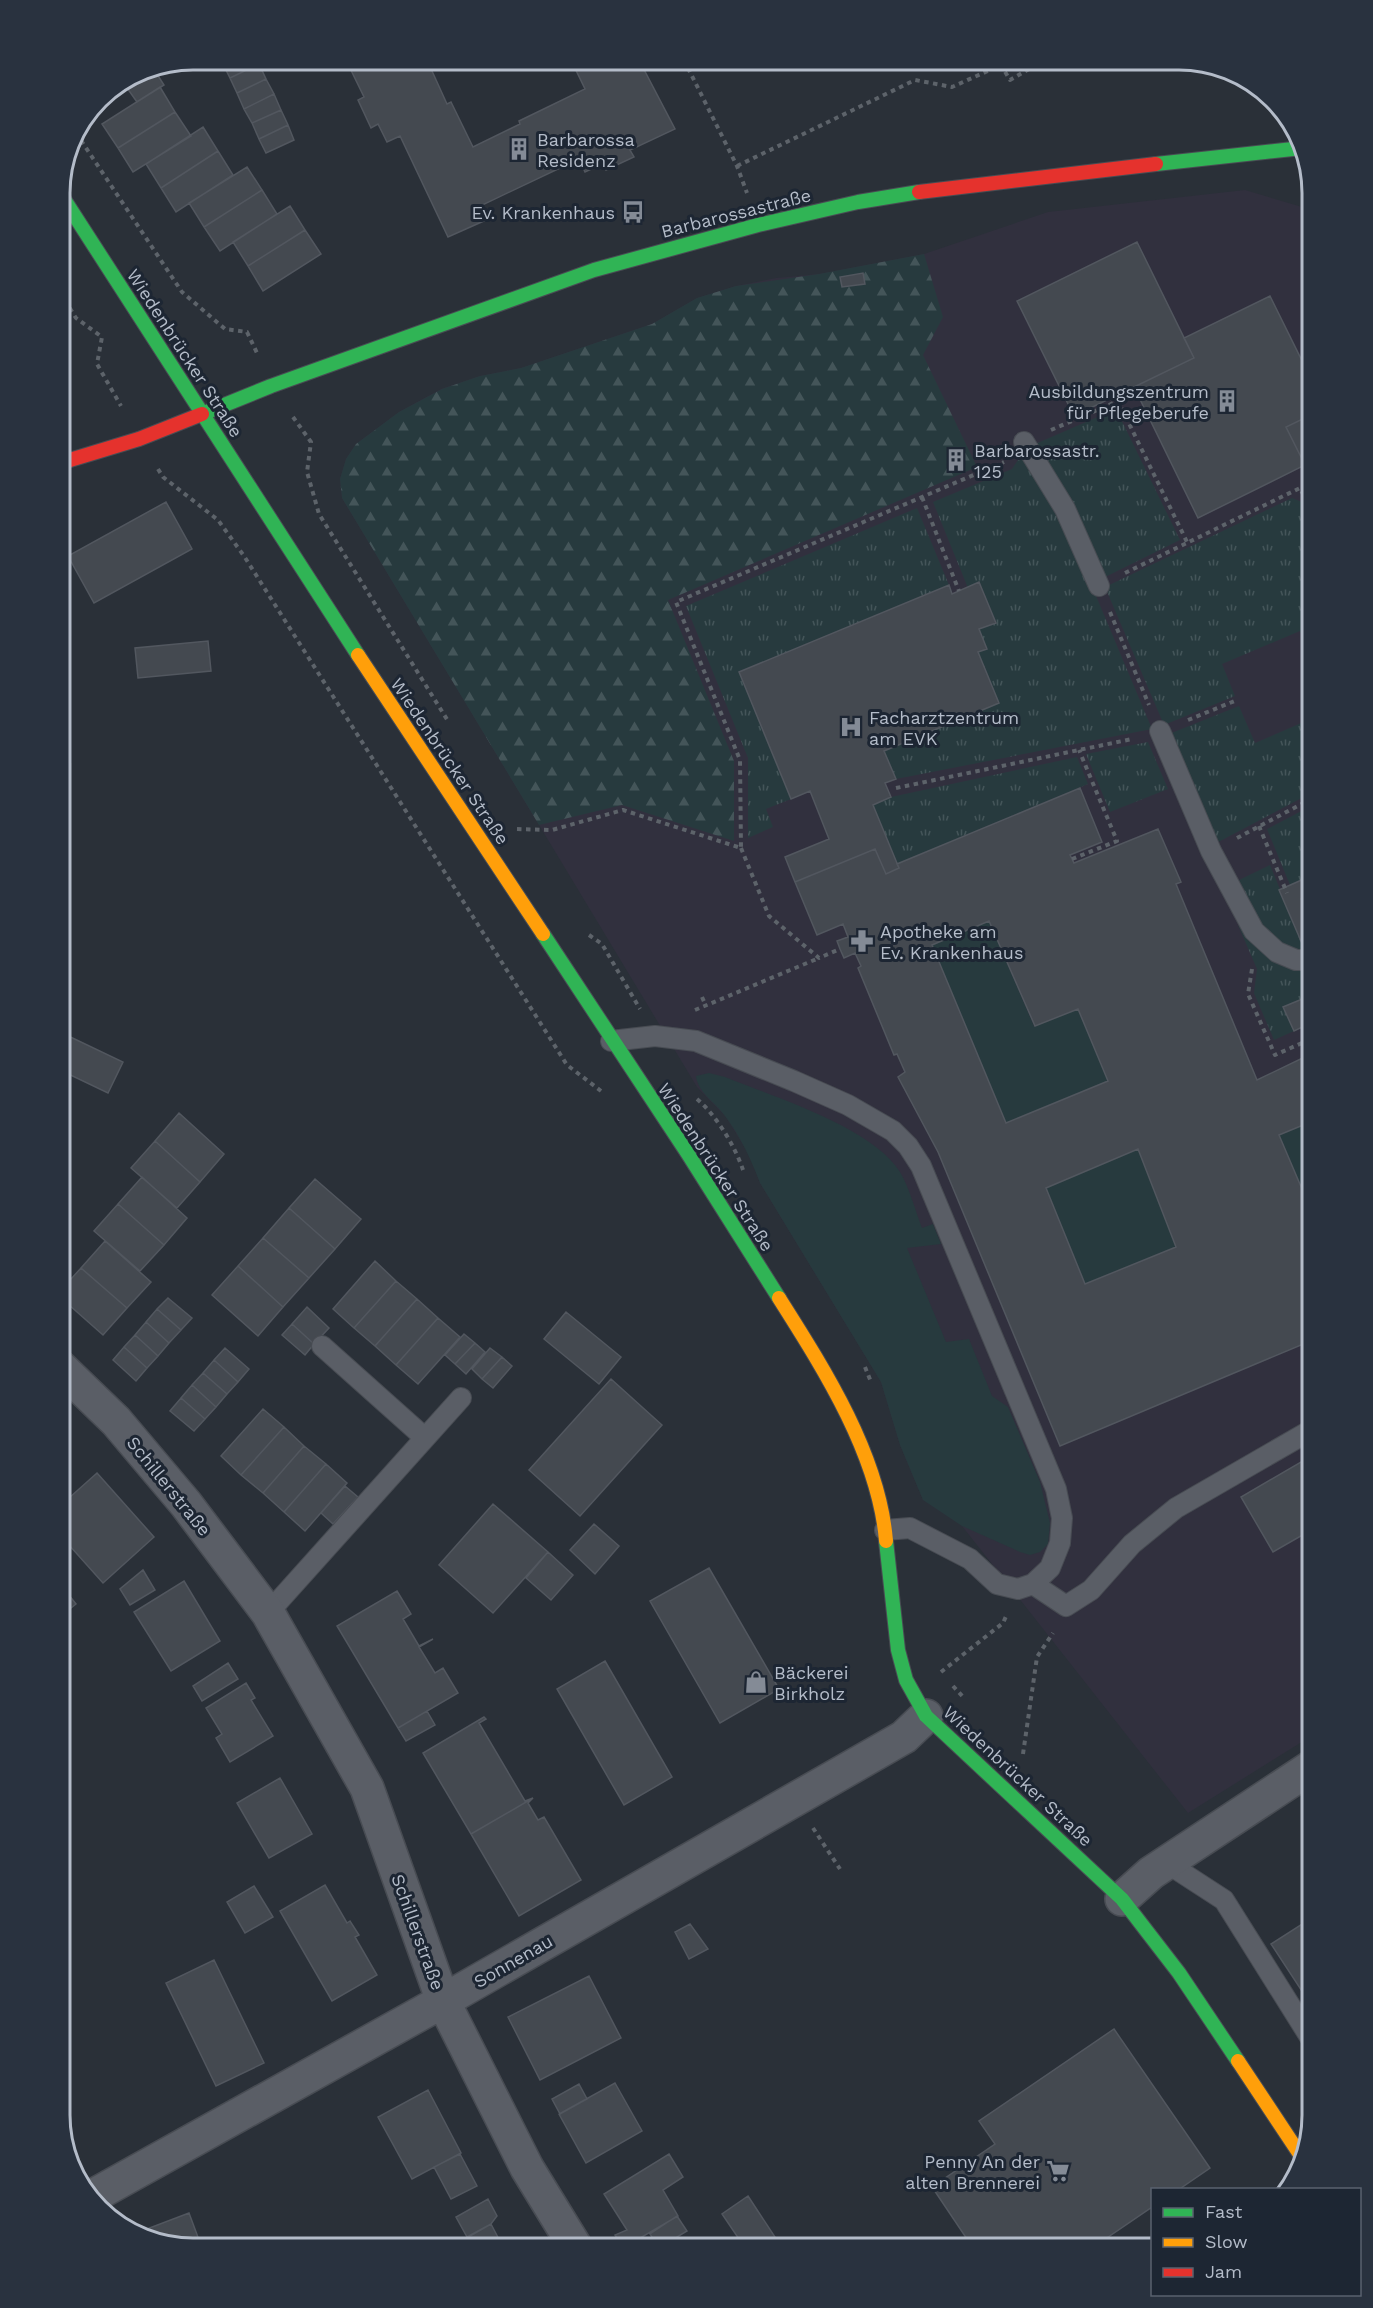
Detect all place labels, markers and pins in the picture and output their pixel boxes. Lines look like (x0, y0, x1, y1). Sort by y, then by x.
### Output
place label: Barbarossa Residenz (537, 129, 635, 171)
building icon: Barbarossa Residenz (506, 136, 532, 162)
bus stop icon: Ev. Krankenhaus (620, 199, 646, 225)
place label: Ev. Krankenhaus (472, 202, 615, 223)
place label: Ausbildungszentrum für Pflegeberufe (1028, 381, 1209, 423)
building icon: Ausbildungszentrum für Pflegeberufe (1214, 388, 1240, 414)
place label: Barbarossastr. 125 (974, 440, 1100, 482)
building icon: Barbarossastr. 125 (943, 447, 969, 473)
place label: Facharztzentrum am EVK (869, 707, 1019, 749)
hospital icon: Facharztzentrum am EVK (838, 714, 864, 740)
place label: Apotheke am Ev. Krankenhaus (880, 921, 1023, 963)
pharmacy icon: Apotheke am Ev. Krankenhaus (849, 928, 875, 954)
place label: Bäckerei Birkholz (774, 1662, 849, 1704)
shop icon: Bäckerei Birkholz (743, 1669, 769, 1695)
place label: Penny An der alten Brennerei (905, 2151, 1040, 2193)
supermarket icon: Penny An der alten Brennerei (1045, 2158, 1071, 2184)

